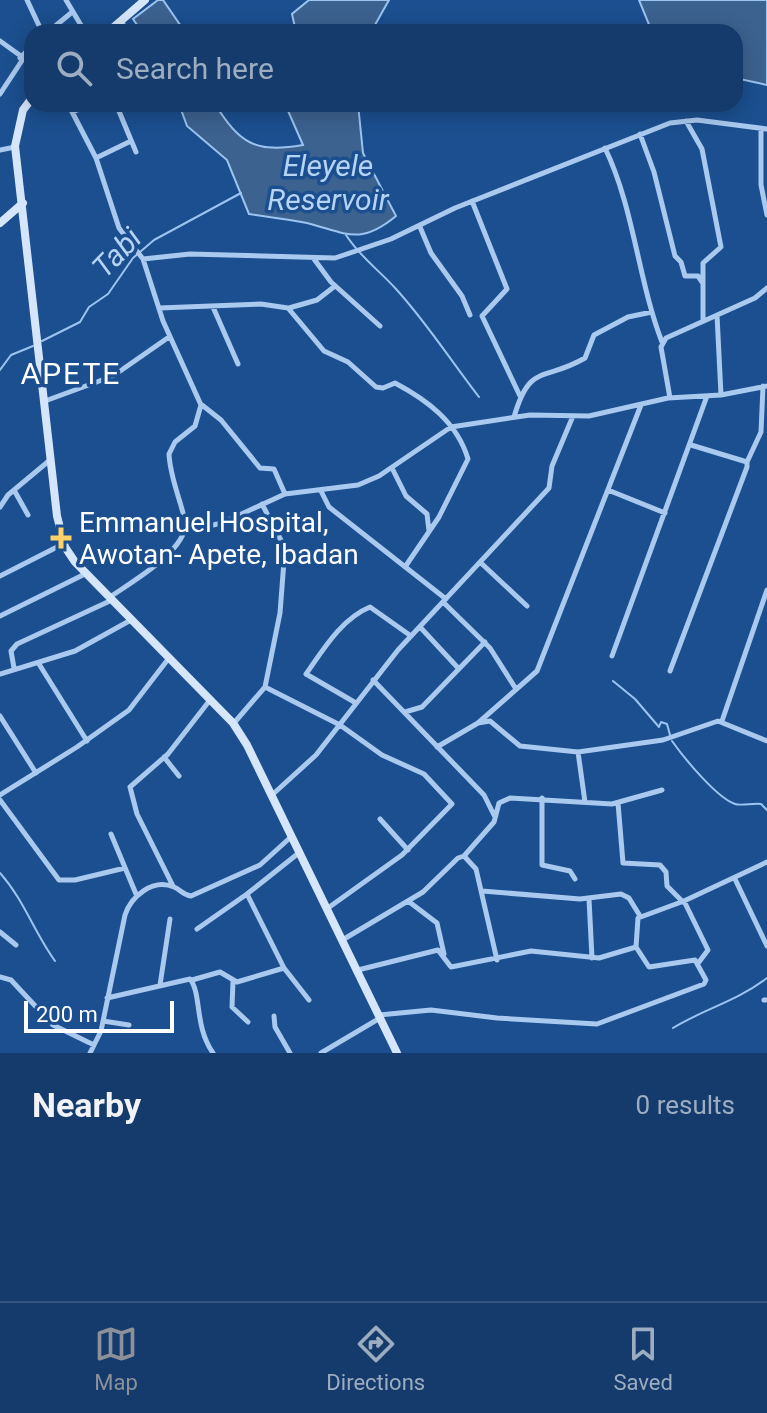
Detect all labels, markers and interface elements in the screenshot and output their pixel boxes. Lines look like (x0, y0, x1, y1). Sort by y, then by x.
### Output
search box (24, 24, 743, 112)
icon: search (52, 46, 96, 90)
text: Search here (116, 51, 274, 86)
water label: Eleyele Reservoir (267, 148, 390, 217)
water label: Tabi (85, 220, 149, 285)
district label: APETE (21, 356, 121, 391)
place label: Emmanuel Hospital, Awotan- Apete, Ibadan (79, 506, 359, 571)
marker: Emmanuel Hospital, Awotan- Apete, Ibadan (50, 527, 72, 549)
scale bar (24, 997, 174, 1033)
text: 200 m (36, 1002, 98, 1027)
text: Nearby (32, 1085, 141, 1125)
text: 0 results (636, 1090, 735, 1120)
tab: Map (94, 1322, 138, 1395)
tab: Directions (326, 1322, 425, 1395)
tab: Saved (613, 1322, 673, 1395)

